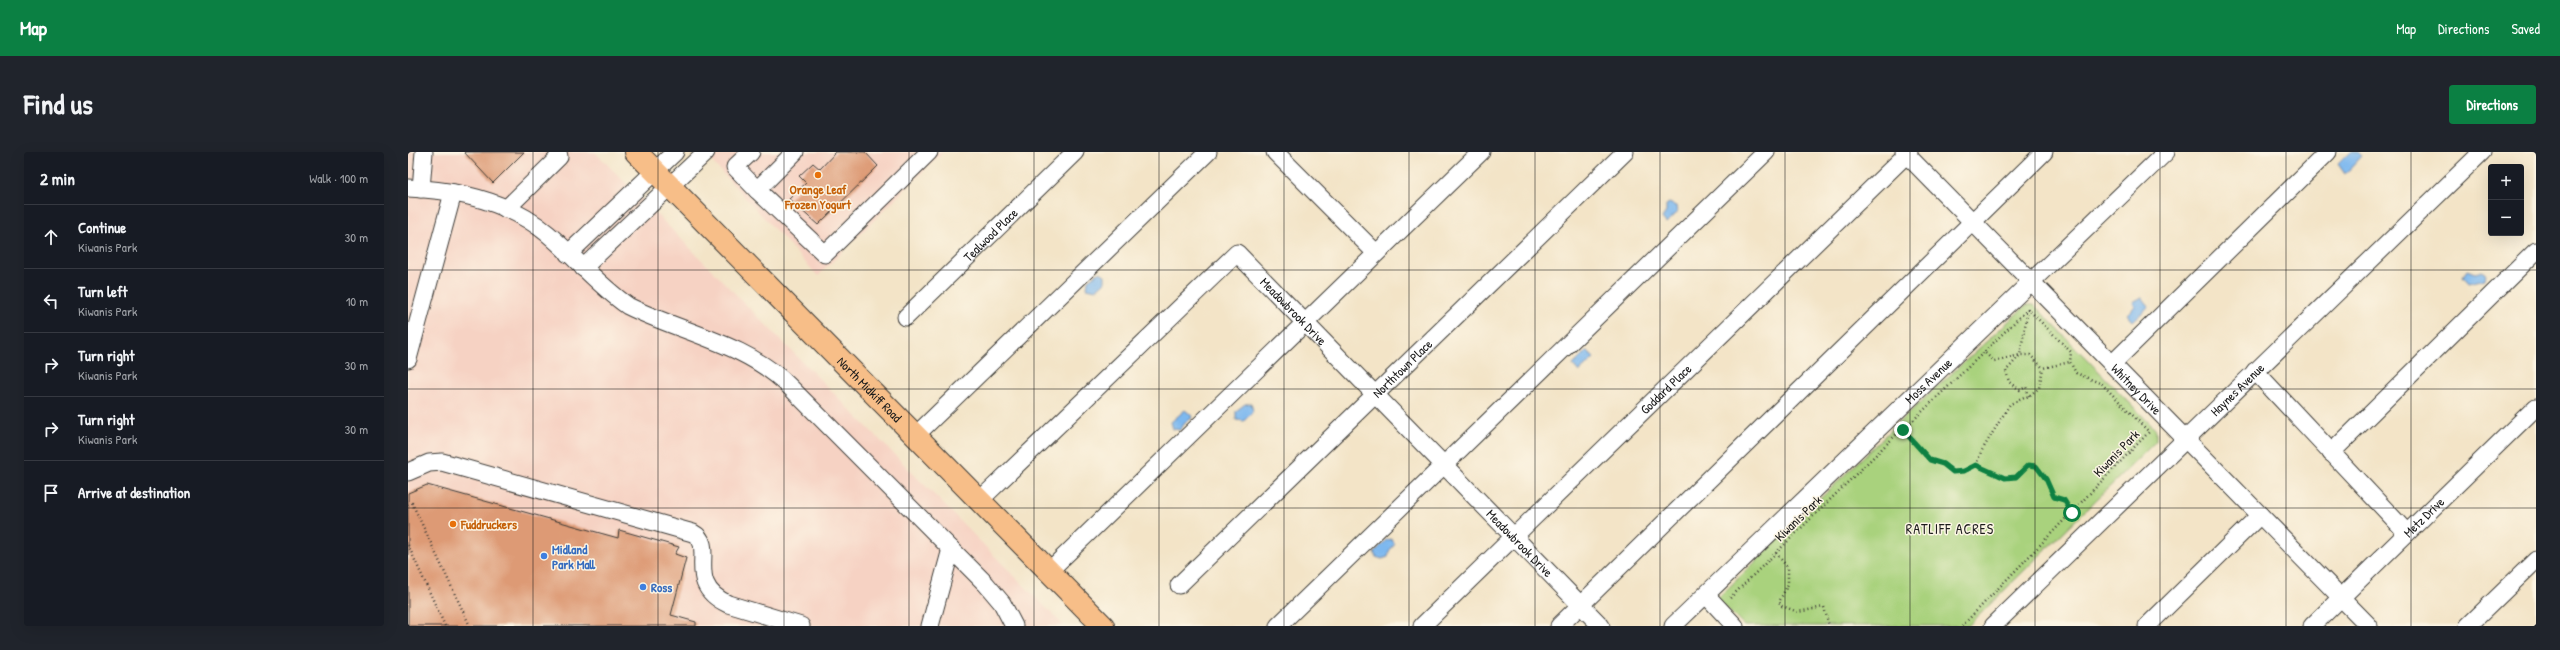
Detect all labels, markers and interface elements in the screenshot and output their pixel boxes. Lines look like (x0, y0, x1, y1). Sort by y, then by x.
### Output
text: Map (20, 15, 47, 41)
text: Map (2396, 19, 2416, 38)
text: Directions (2438, 19, 2489, 38)
text: Saved (2511, 19, 2540, 38)
text: Find us (24, 85, 93, 123)
button: Directions (2449, 85, 2536, 124)
map controls (2488, 164, 2524, 236)
button: + (2488, 164, 2524, 200)
text: 2 min (40, 167, 75, 190)
text: Walk · 100 m (309, 169, 368, 187)
marker: Orange Leaf Frozen Yogurt (813, 170, 823, 180)
place label: Orange Leaf Frozen Yogurt (784, 180, 852, 214)
button: − (2488, 200, 2524, 236)
street label: Tealwood Place (959, 204, 1022, 265)
text: Continue (78, 217, 126, 238)
icon: ahead (40, 226, 62, 248)
text: 30 m (345, 228, 368, 246)
text: Kiwanis Park (78, 238, 137, 256)
street label: Meadowbrook Drive (1256, 273, 1331, 349)
text: Turn left (78, 281, 128, 302)
icon: left (40, 290, 62, 312)
text: 10 m (346, 292, 368, 310)
text: Kiwanis Park (78, 302, 137, 320)
street label: Northtown Place (1368, 335, 1436, 402)
text: Turn right (78, 345, 134, 366)
street label: North Midkiff Road (833, 352, 906, 426)
icon: right (40, 354, 62, 376)
street label: Moss Avenue (1901, 354, 1956, 408)
text: 30 m (345, 356, 368, 374)
street label: Haynes Avenue (2206, 359, 2268, 420)
street label: Goddard Place (1636, 360, 1695, 418)
street label: Whitney Drive (2107, 360, 2166, 418)
text: Kiwanis Park (78, 366, 137, 384)
text: Turn right (78, 409, 134, 430)
icon: right (40, 418, 62, 440)
text: 30 m (345, 420, 368, 438)
route end (1894, 421, 1912, 439)
street label: Kiwanis Park (2089, 425, 2144, 481)
text: Kiwanis Park (78, 430, 137, 448)
icon: arrive (40, 482, 62, 504)
text: Arrive at destination (78, 482, 190, 503)
street label: Kiwanis Park (1770, 490, 1826, 545)
street label: Metz Drive (2399, 493, 2448, 541)
route start (2063, 504, 2081, 522)
street label: Meadowbrook Drive (1483, 505, 1557, 581)
place label: Fuddruckers (460, 515, 517, 533)
marker: Fuddruckers (448, 519, 458, 529)
district label: RATLIFF ACRES (1906, 519, 1994, 538)
place label: Midland Park Mall (552, 540, 596, 573)
marker: Midland Park Mall (539, 551, 549, 561)
place label: Ross (651, 578, 672, 596)
marker: Ross (638, 582, 648, 592)

